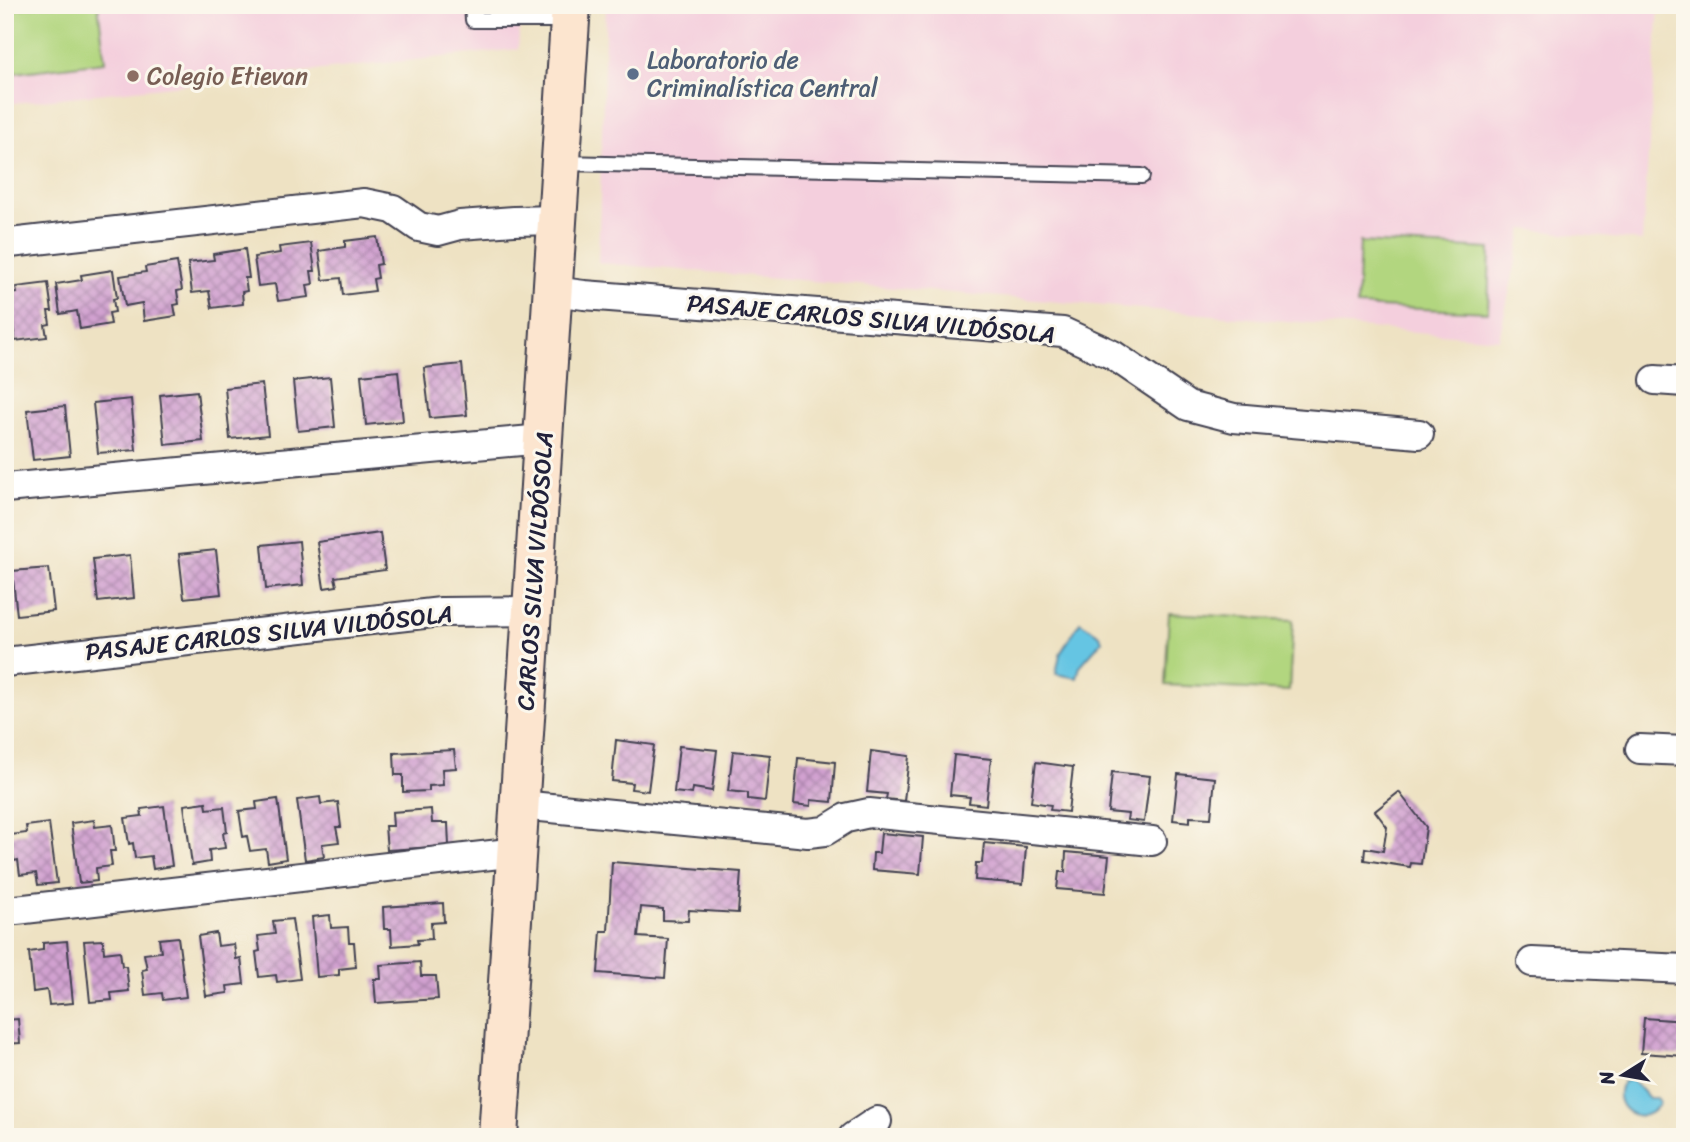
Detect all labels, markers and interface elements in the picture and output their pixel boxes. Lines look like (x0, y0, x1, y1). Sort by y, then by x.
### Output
place label: Laboratorio de Criminalística Central (647, 39, 879, 109)
place label: Colegio Etievan (147, 55, 308, 97)
marker: Laboratorio de Criminalística Central (625, 66, 641, 82)
marker: Colegio Etievan (125, 68, 141, 84)
street label: PASAJE CARLOS SILVA VILDÓSOLA (685, 282, 1057, 356)
street label: CARLOS SILVA VILDÓSOLA (504, 430, 566, 712)
street label: PASAJE CARLOS SILVA VILDÓSOLA (83, 593, 455, 673)
north arrow (1588, 1040, 1658, 1110)
text: N (1589, 1068, 1624, 1089)

